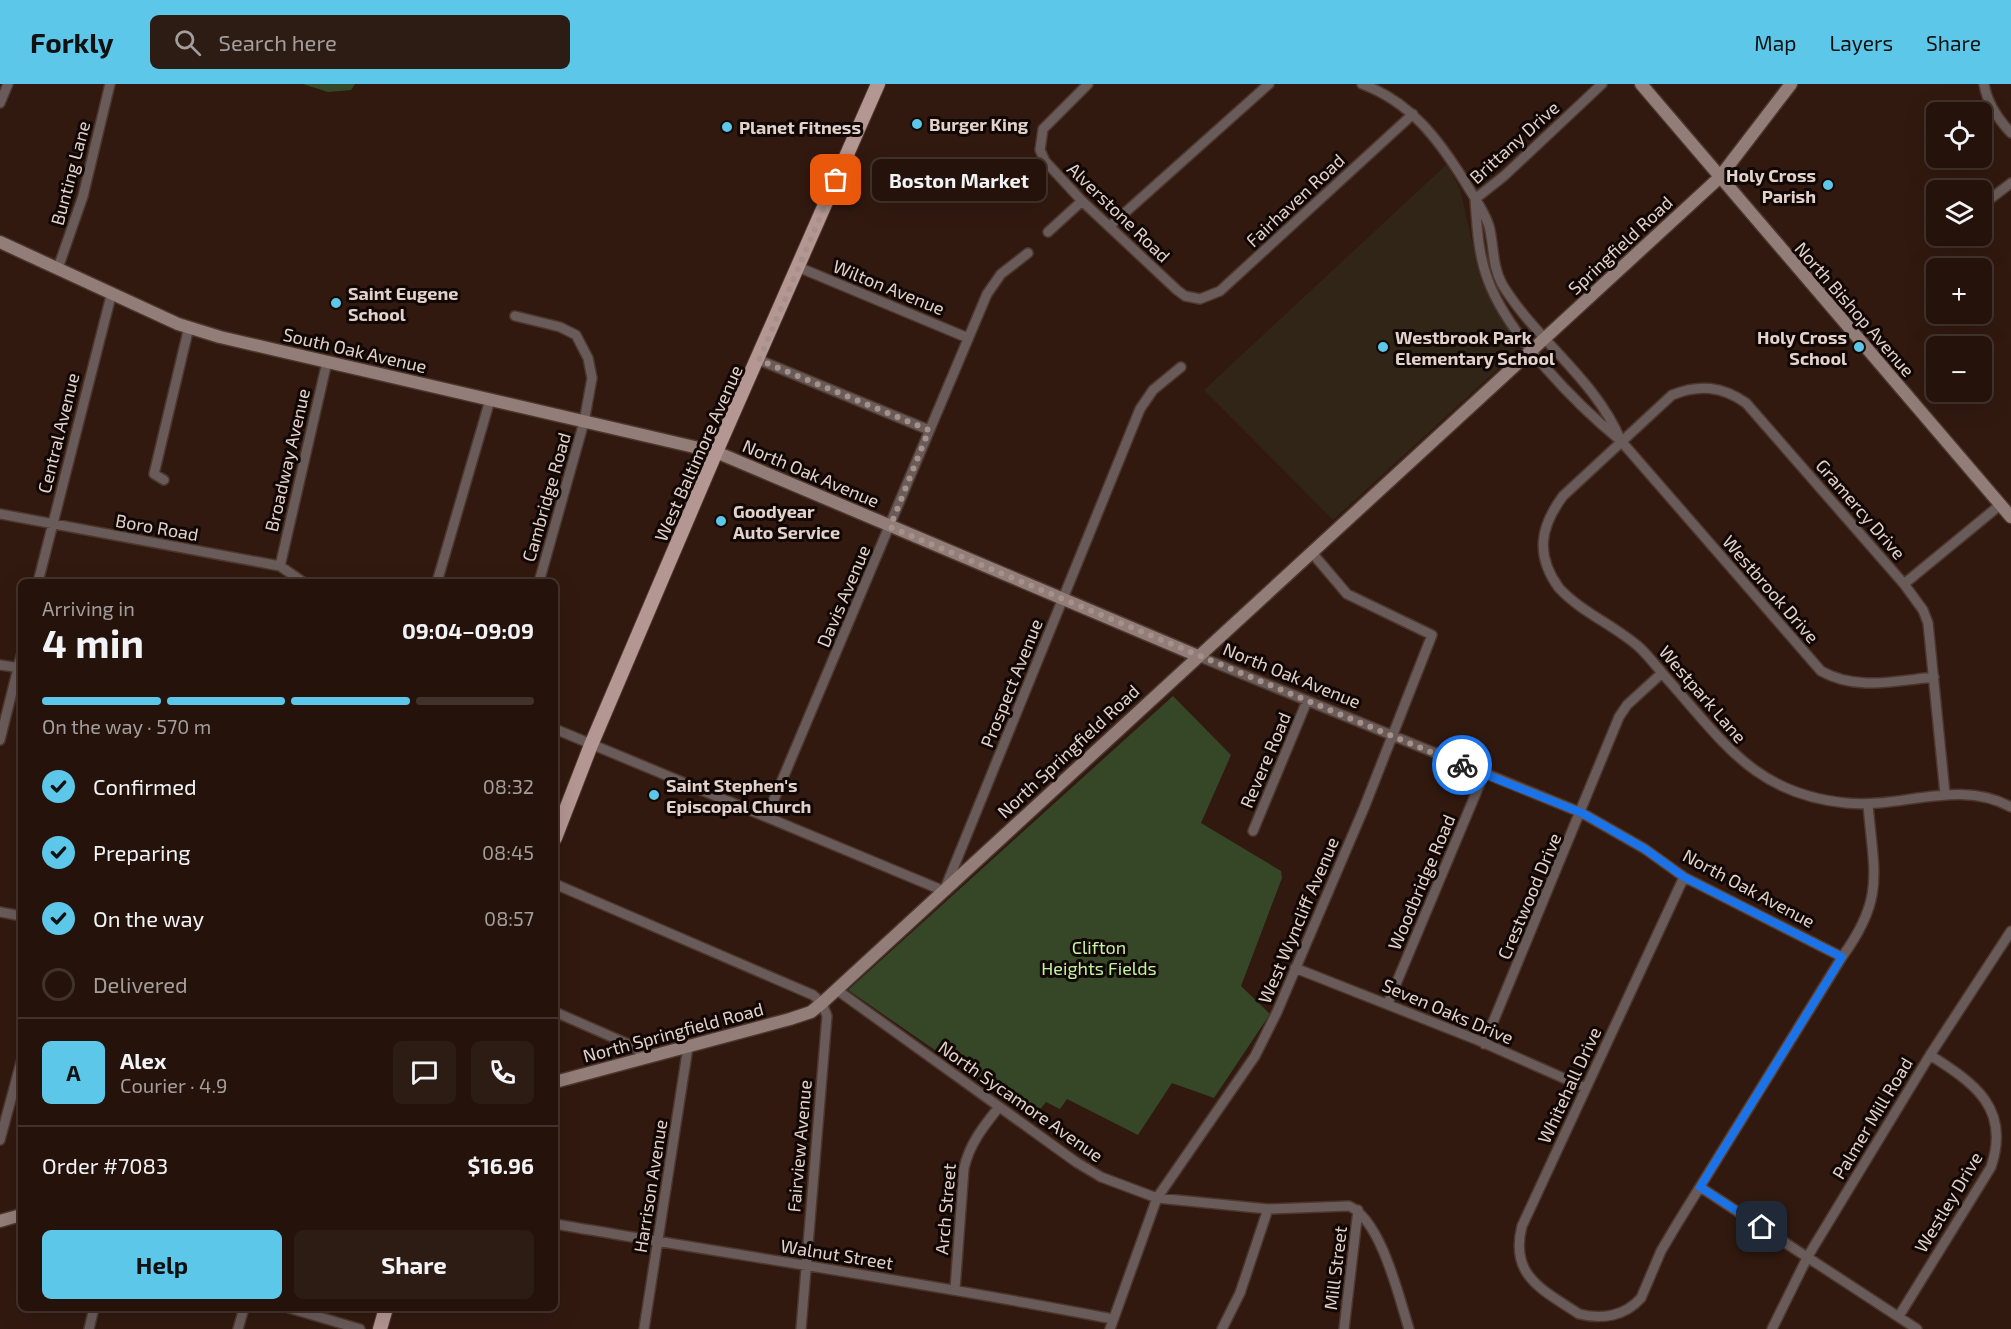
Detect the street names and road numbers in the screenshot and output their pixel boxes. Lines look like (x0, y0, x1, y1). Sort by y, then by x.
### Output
street label: Brittany Drive (1465, 96, 1563, 188)
street label: Bunting Lane (46, 118, 94, 228)
street label: Fairhaven Road (1241, 149, 1349, 251)
street label: Alverstone Road (1063, 157, 1175, 267)
street label: Springfield Road (1563, 191, 1677, 299)
street label: North Bishop Avenue (1791, 237, 1919, 381)
street label: Wilton Avenue (830, 255, 948, 319)
street label: South Oak Avenue (281, 323, 429, 377)
street label: West Baltimore Avenue (649, 361, 747, 545)
street label: Central Avenue (32, 371, 84, 495)
street label: Broadway Avenue (260, 386, 314, 534)
street label: Cambridge Road (517, 430, 575, 564)
street label: North Oak Avenue (739, 434, 883, 512)
street label: Gramercy Drive (1812, 454, 1910, 564)
street label: Boro Road (114, 509, 200, 545)
street label: Westbrook Drive (1718, 531, 1824, 647)
street label: Davis Avenue (812, 542, 874, 650)
street label: Prospect Avenue (975, 616, 1047, 750)
street label: North Oak Avenue (1220, 637, 1364, 713)
street label: Westpark Lane (1655, 641, 1751, 747)
street label: North Springfield Road (993, 680, 1143, 822)
street label: Revere Road (1235, 709, 1295, 811)
street label: Woodbridge Road (1383, 811, 1459, 953)
street label: Crestwood Drive (1492, 829, 1566, 963)
street label: West Wyncliff Avenue (1253, 834, 1343, 1006)
street label: North Oak Avenue (1679, 844, 1819, 932)
street label: Seven Oaks Drive (1379, 973, 1517, 1049)
street label: North Springfield Road (580, 997, 766, 1067)
street label: Whitehall Drive (1532, 1023, 1606, 1147)
street label: North Sycamore Avenue (934, 1036, 1108, 1166)
street label: Palmer Mill Road (1827, 1053, 1917, 1183)
street label: Fairview Avenue (782, 1079, 816, 1213)
street label: Harrison Avenue (629, 1118, 671, 1254)
street label: Westley Drive (1909, 1148, 1987, 1256)
street label: Arch Street (930, 1162, 960, 1256)
street label: Mill Street (1319, 1225, 1351, 1311)
street label: Walnut Street (779, 1234, 895, 1274)

